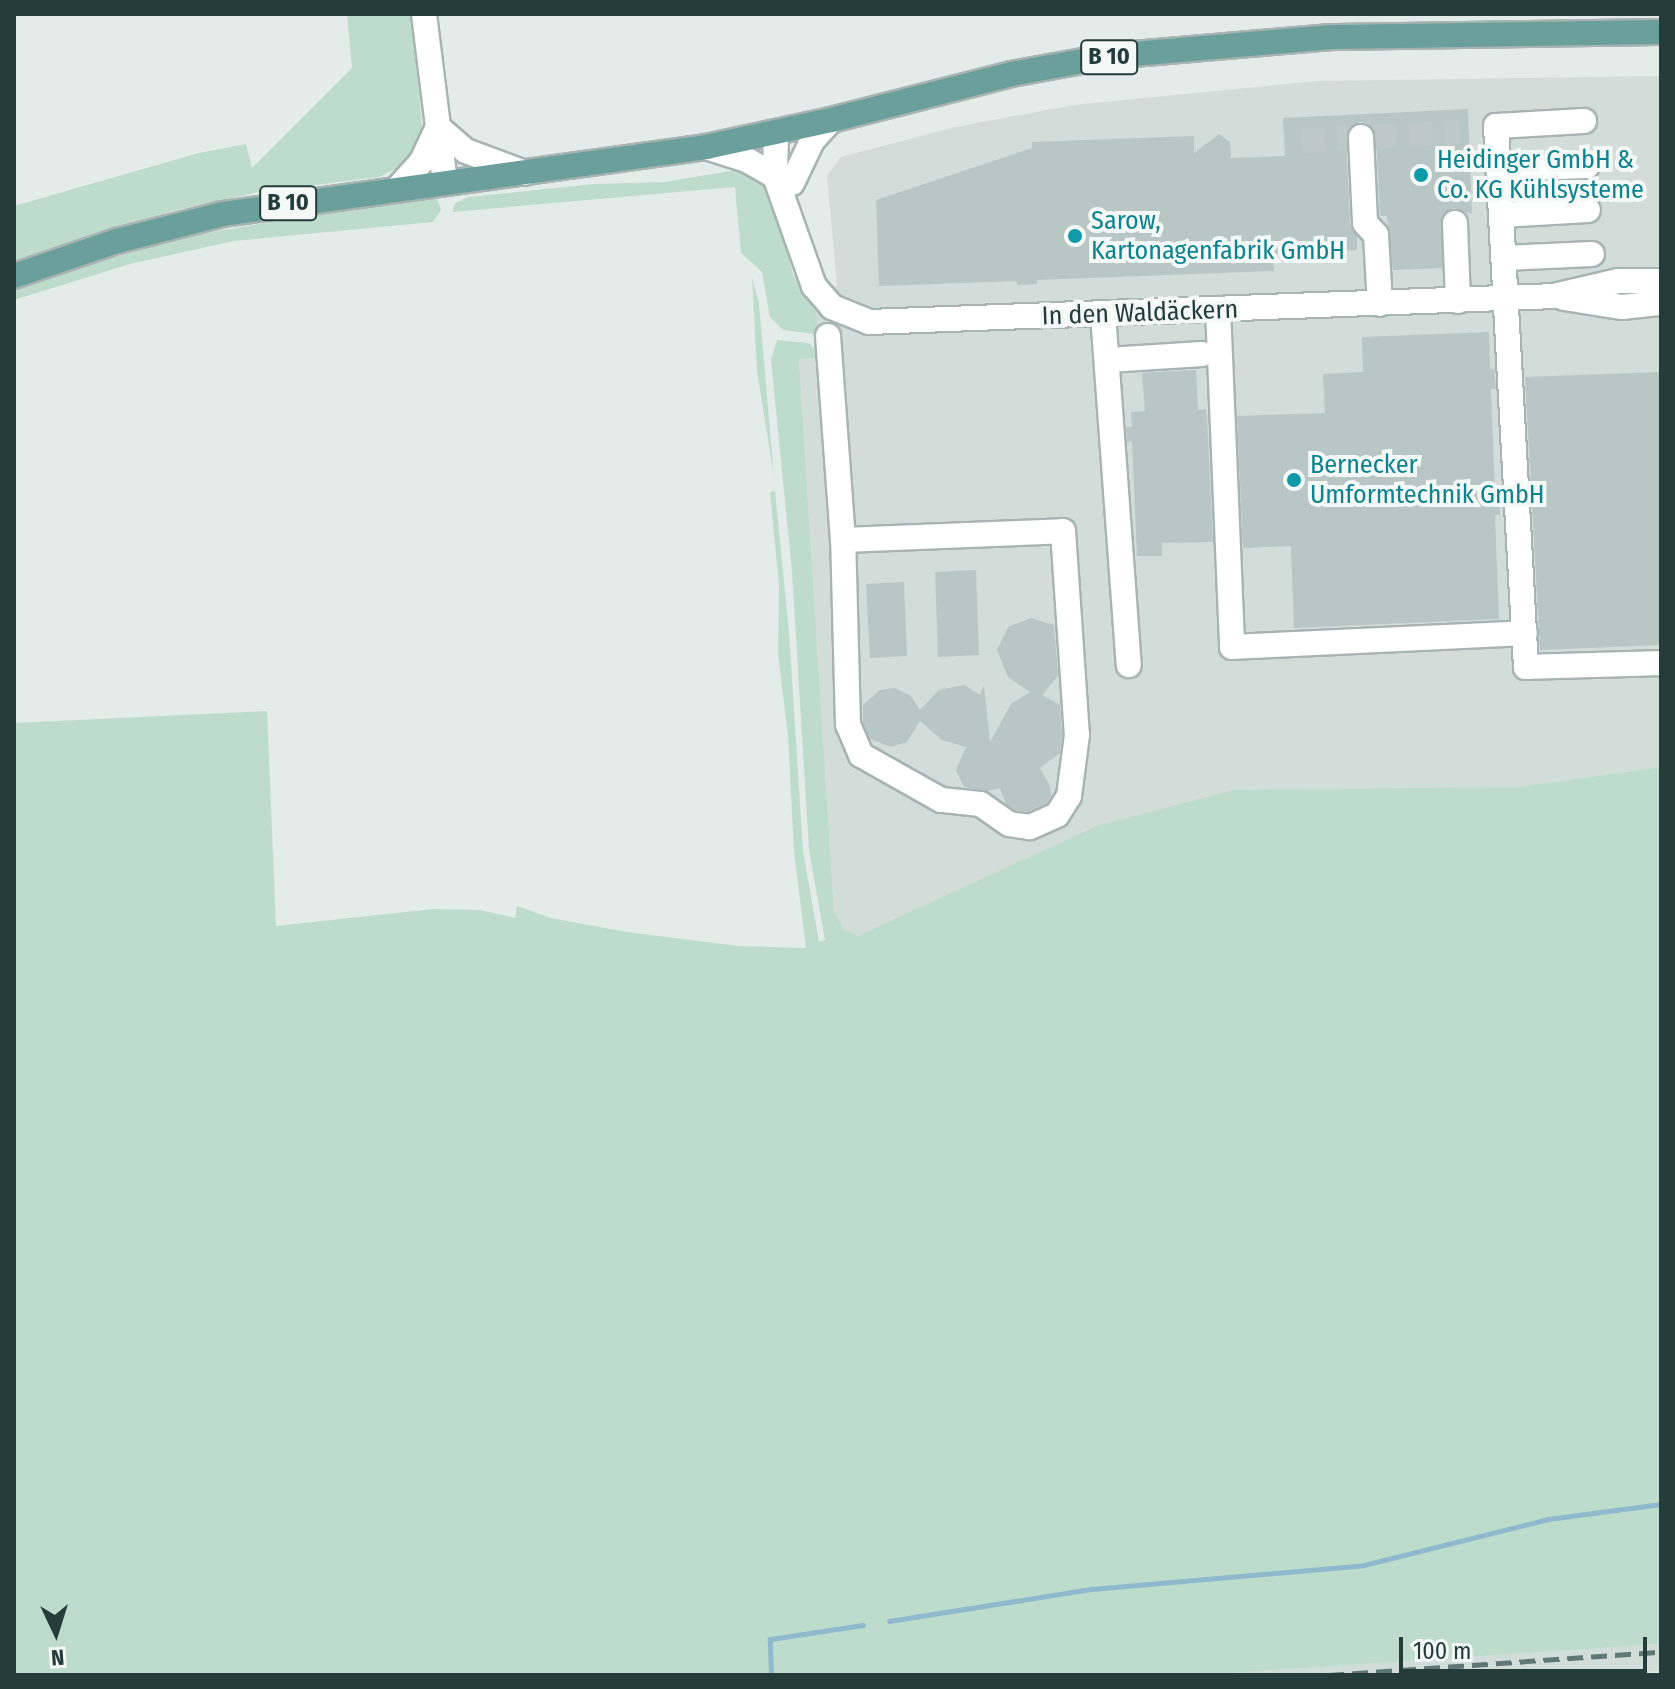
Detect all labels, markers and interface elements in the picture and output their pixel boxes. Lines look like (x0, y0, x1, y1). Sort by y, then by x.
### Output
road number: B 10 (1079, 37, 1139, 77)
place label: Heidinger GmbH & Co. KG Kühlsysteme (1437, 144, 1644, 206)
marker: Heidinger GmbH & Co. KG Kühlsysteme (1412, 166, 1430, 184)
road number: B 10 (258, 183, 318, 223)
place label: Sarow, Kartonagenfabrik GmbH (1091, 205, 1345, 266)
marker: Sarow, Kartonagenfabrik GmbH (1066, 227, 1084, 245)
street label: In den Waldäckern (1041, 294, 1239, 332)
place label: Bernecker Umformtechnik GmbH (1310, 449, 1544, 510)
marker: Bernecker Umformtechnik GmbH (1285, 471, 1303, 489)
north arrow (16, 1593, 96, 1673)
scale bar (1403, 1621, 1651, 1671)
text: 100 m (1413, 1637, 1471, 1665)
text: N (50, 1644, 65, 1671)

